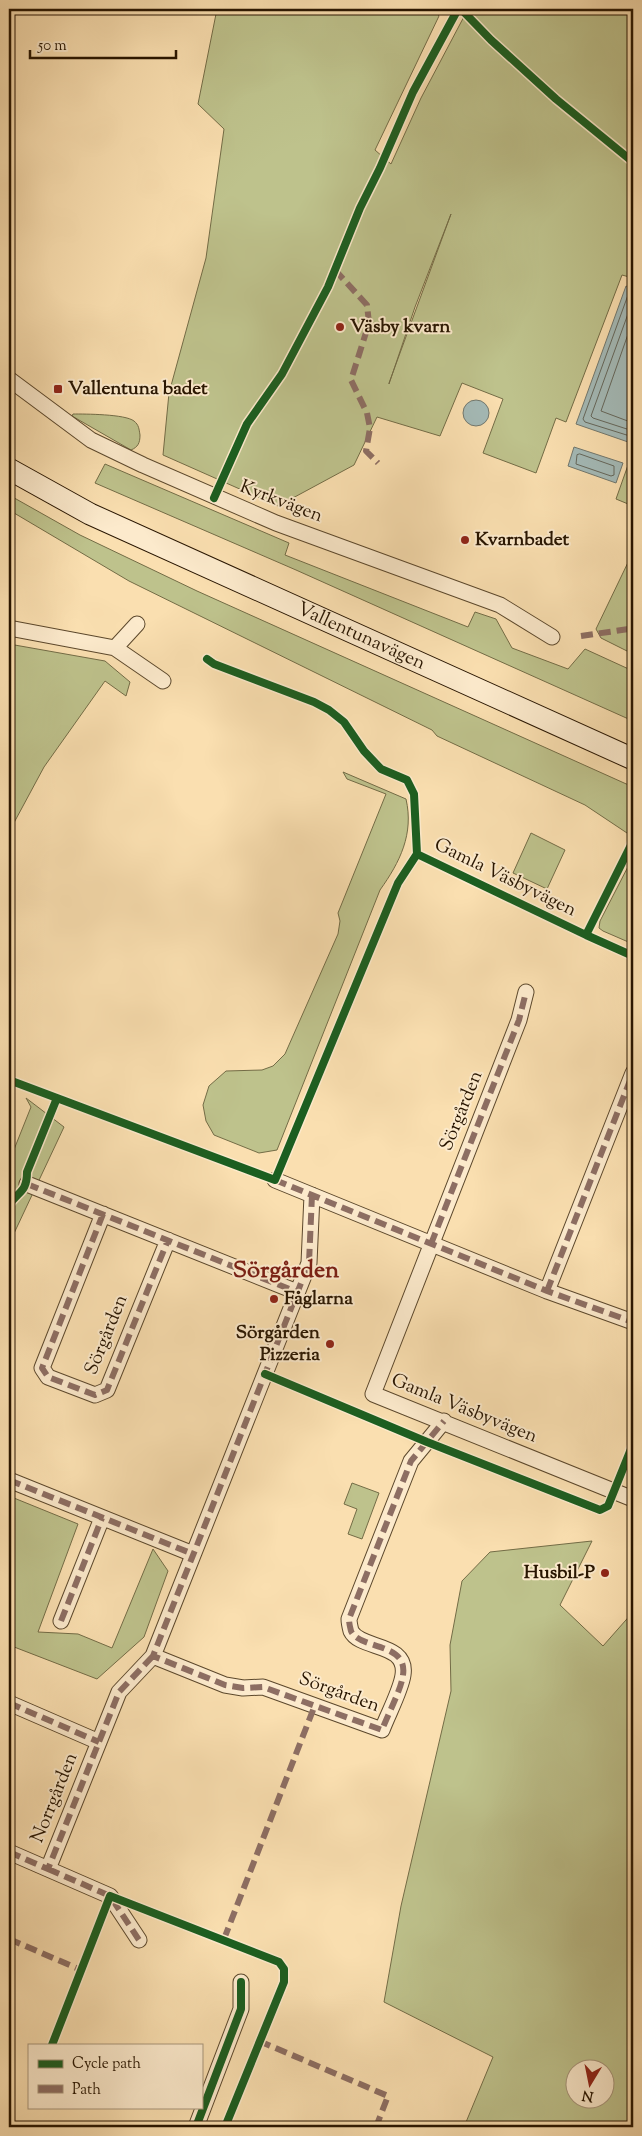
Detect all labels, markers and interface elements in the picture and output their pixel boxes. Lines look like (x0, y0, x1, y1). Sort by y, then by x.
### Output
scale bar (30, 28, 176, 60)
text: 50 m (37, 36, 67, 57)
place label: Väsby kvarn (350, 314, 451, 341)
marker: Väsby kvarn (334, 321, 346, 333)
place label: Vallentuna badet (68, 376, 208, 403)
marker: Vallentuna badet (52, 383, 64, 395)
street label: Kyrkvägen (236, 474, 326, 530)
place label: Kvarnbadet (475, 527, 570, 554)
marker: Kvarnbadet (459, 534, 471, 546)
street label: Vallentunavägen (292, 596, 430, 677)
street label: Gamla Väsbyvägen (429, 832, 581, 924)
street label: Sörgården (434, 1067, 490, 1155)
district label: Sörgården (233, 1254, 340, 1288)
place label: Fåglarna (284, 1286, 353, 1313)
street label: Sörgården (79, 1291, 135, 1379)
marker: Fåglarna (268, 1293, 280, 1305)
place label: Sörgården Pizzeria (236, 1320, 321, 1369)
marker: Sörgården Pizzeria (324, 1338, 336, 1350)
street label: Gamla Väsbyvägen (387, 1367, 541, 1451)
place label: Husbil-P (524, 1560, 595, 1587)
marker: Husbil-P (599, 1567, 611, 1579)
street label: Sörgården (295, 1666, 383, 1720)
street label: Norrgården (25, 1749, 85, 1847)
legend (28, 2044, 202, 2108)
text: Cycle path (72, 2054, 141, 2075)
north arrow (564, 2058, 614, 2108)
text: Path (72, 2080, 101, 2101)
text: N (581, 2084, 595, 2106)

